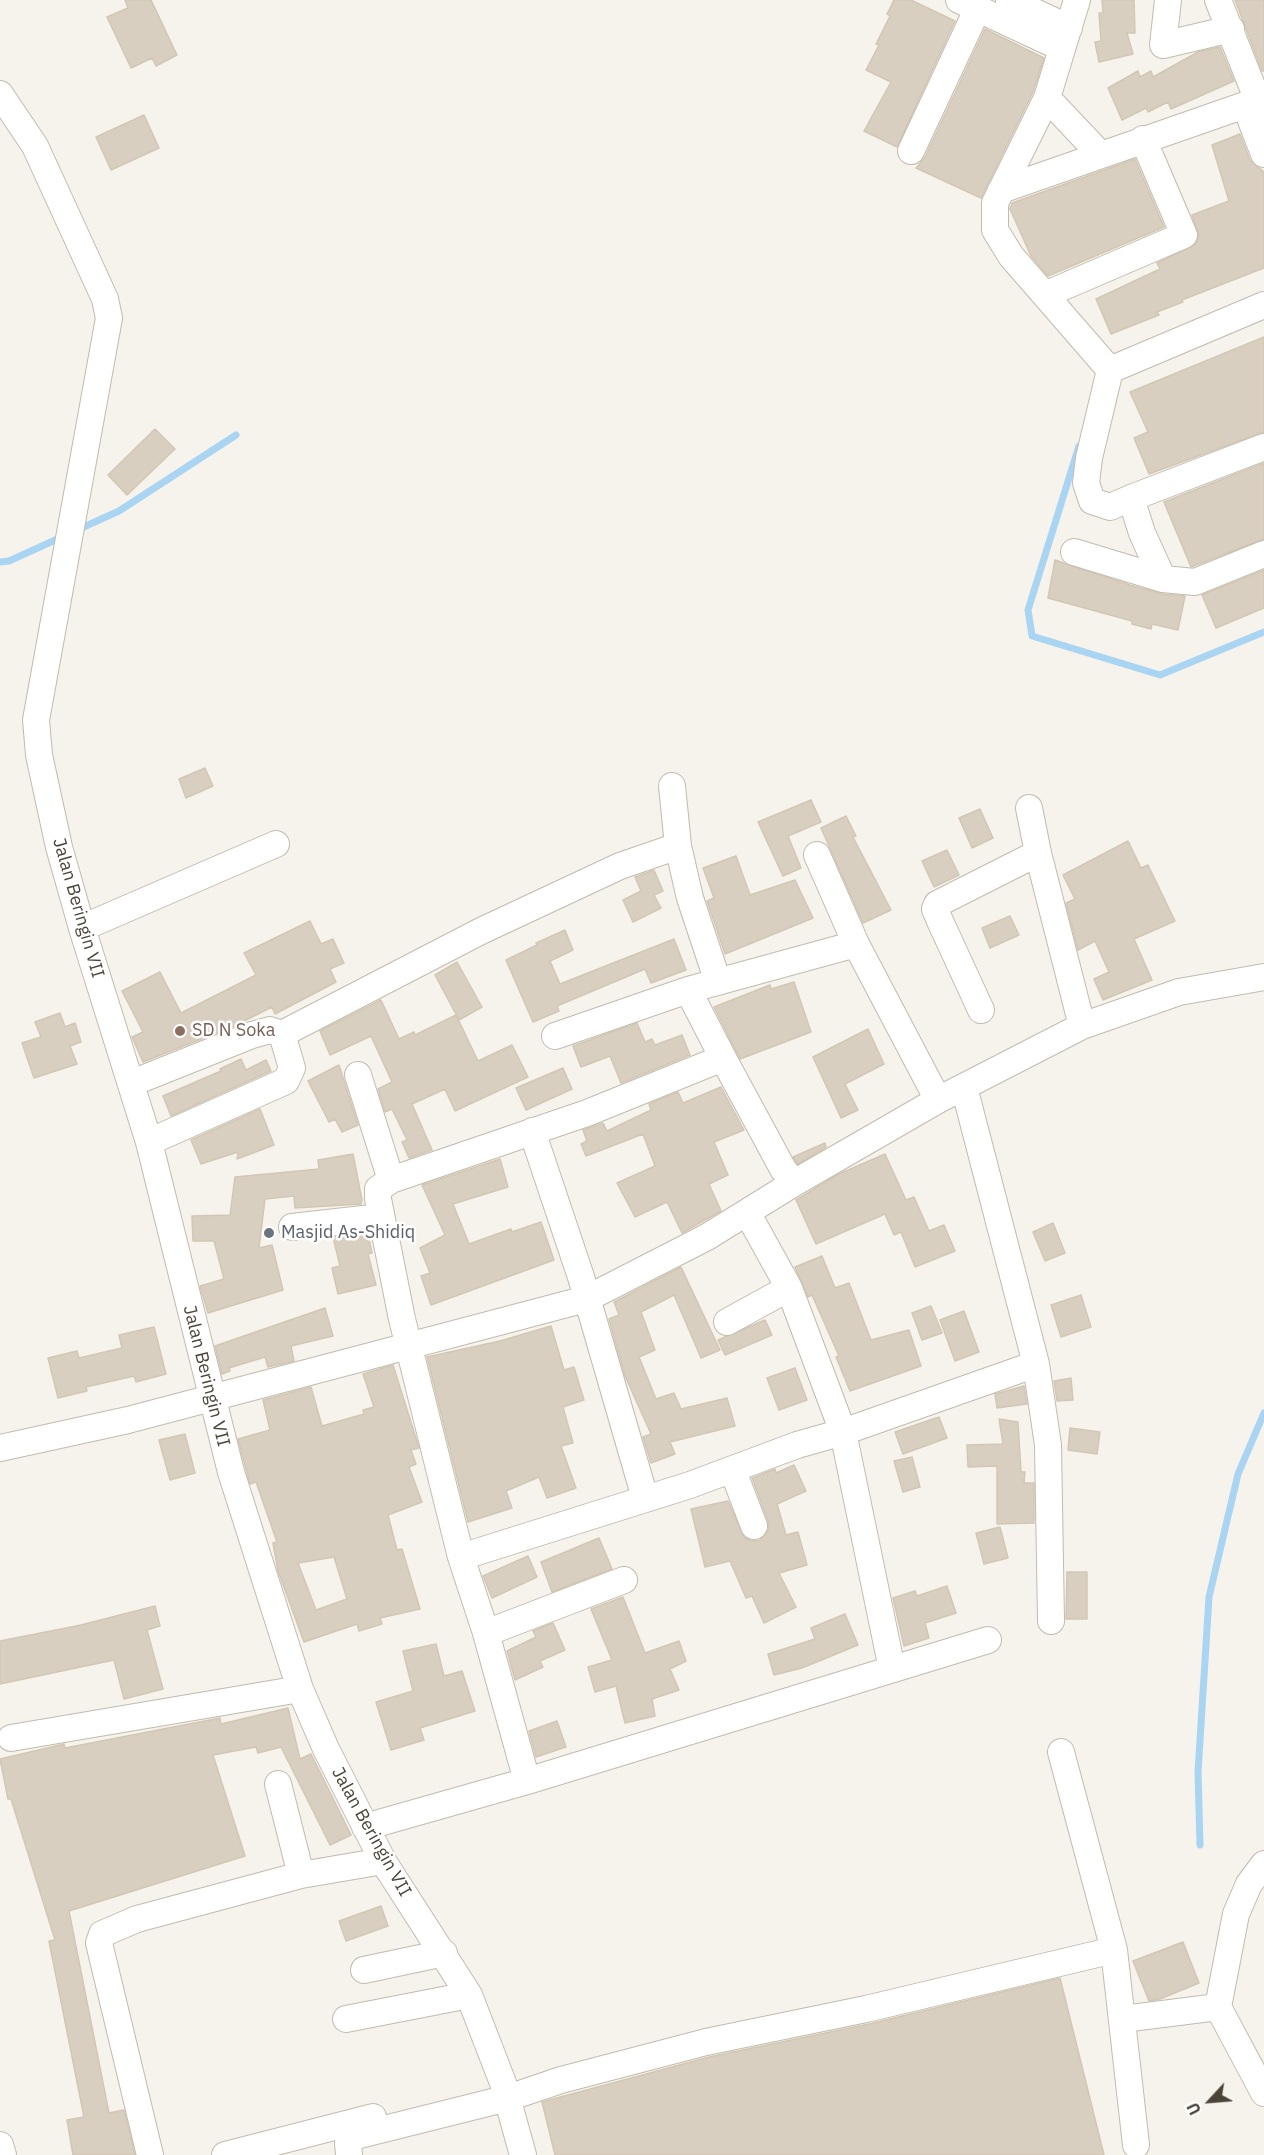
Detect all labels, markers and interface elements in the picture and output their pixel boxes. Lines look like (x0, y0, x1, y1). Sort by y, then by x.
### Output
street label: Jalan Beringin VII (48, 836, 108, 980)
place label: SD N Soka (192, 1020, 275, 1042)
marker: SD N Soka (173, 1024, 187, 1038)
place label: Masjid As-Shidiq (281, 1222, 415, 1244)
marker: Masjid As-Shidiq (262, 1226, 276, 1240)
street label: Jalan Beringin VII (178, 1303, 234, 1449)
street label: Jalan Beringin VII (327, 1764, 415, 1900)
north arrow (1180, 2071, 1240, 2131)
text: U (1182, 2100, 1205, 2118)

